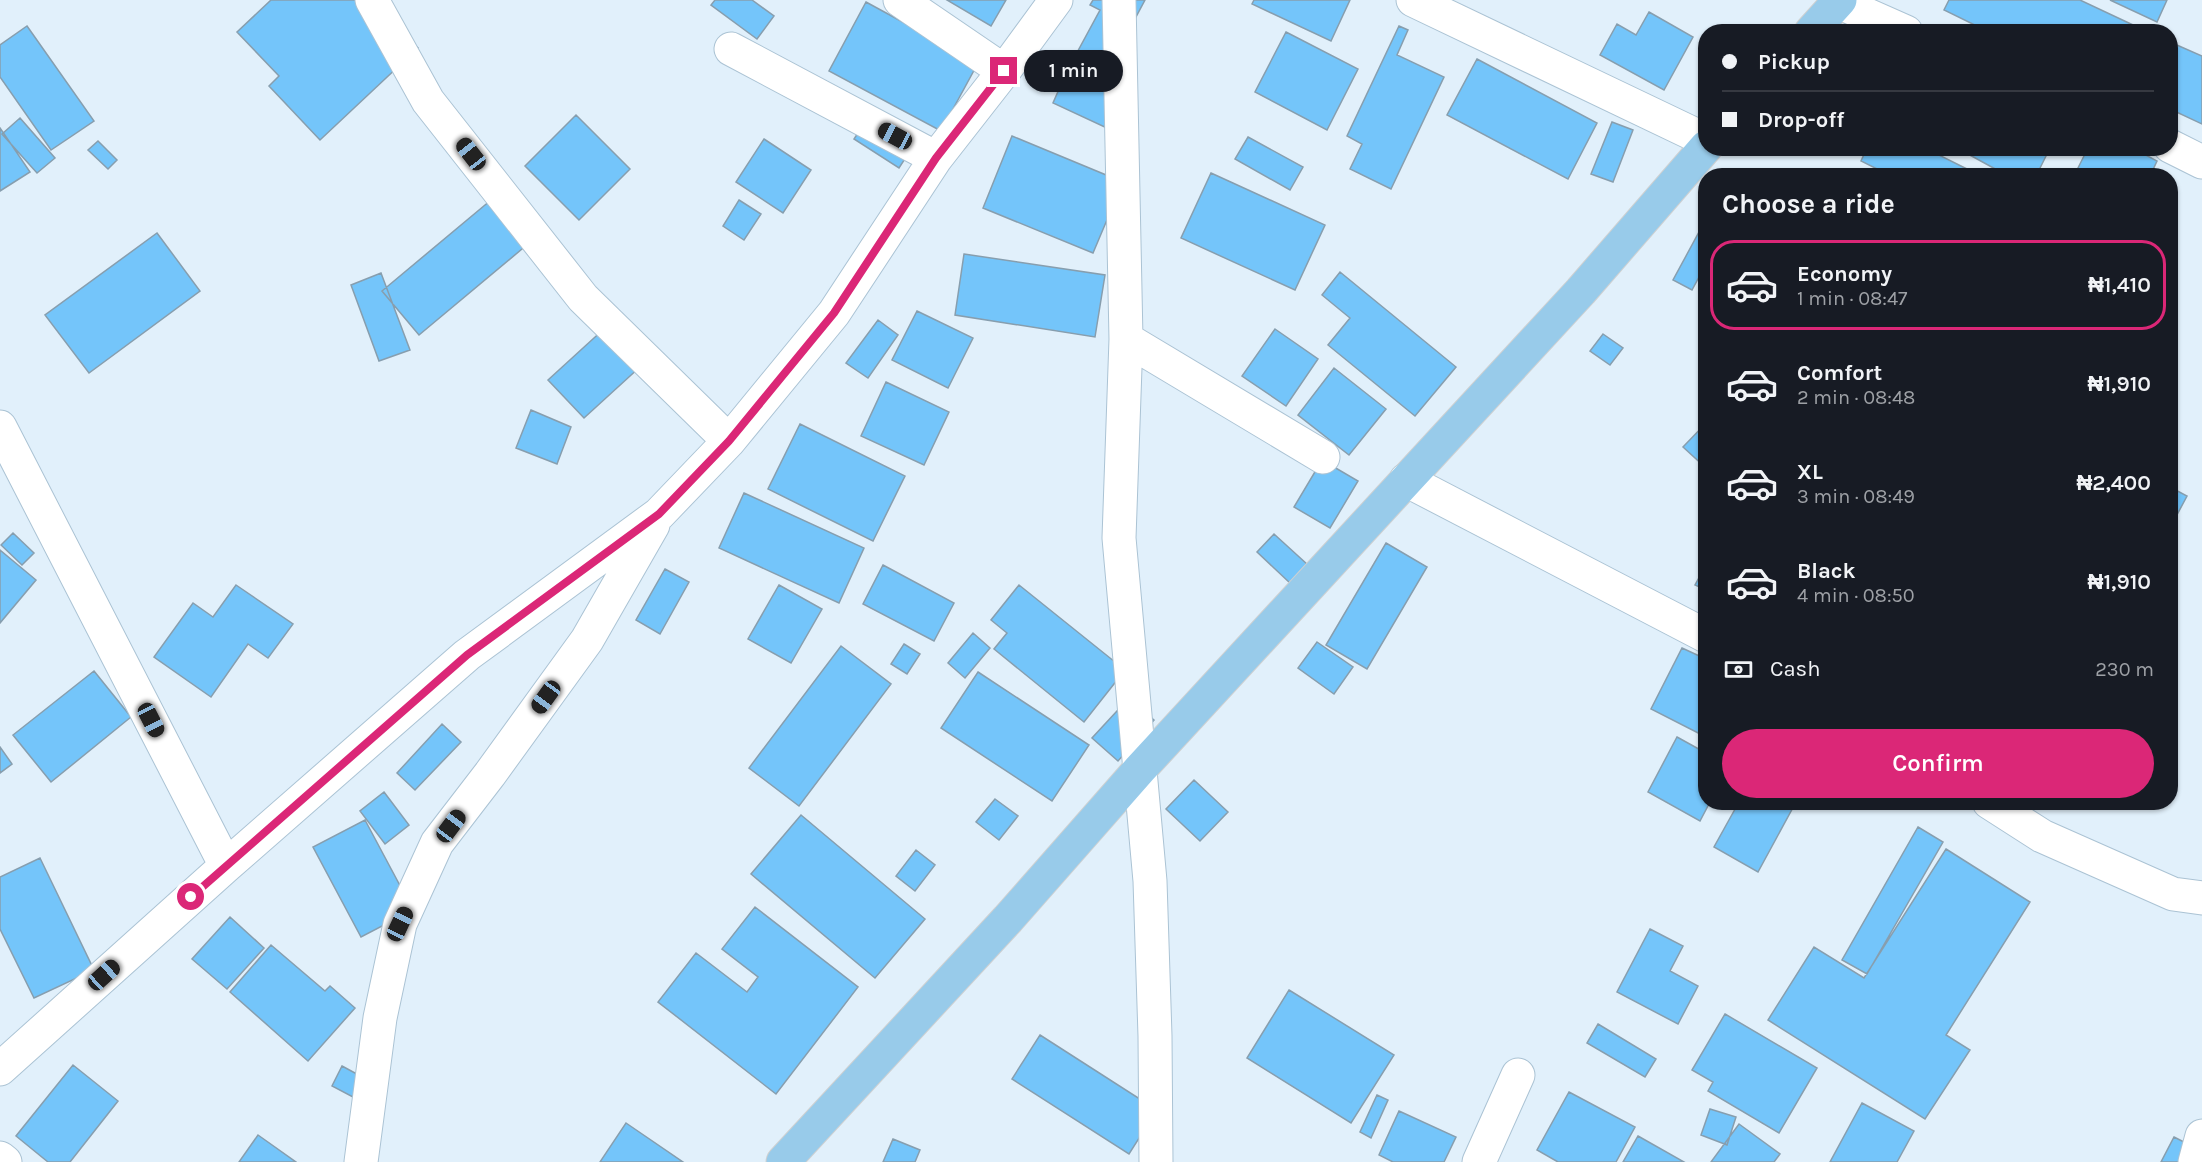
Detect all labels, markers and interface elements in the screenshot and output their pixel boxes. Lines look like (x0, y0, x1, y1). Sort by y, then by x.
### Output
text: Pickup (1758, 49, 1830, 75)
callout: 1 min (1025, 50, 1124, 92)
route end (990, 57, 1017, 84)
text: 1 min (1049, 59, 1098, 82)
text: Drop-off (1758, 107, 1844, 133)
car (875, 120, 915, 152)
car (453, 134, 489, 174)
text: Choose a ride (1722, 188, 1895, 220)
icon: car (1725, 258, 1779, 312)
text: Economy (1797, 261, 1892, 287)
text: ₦1,410 (2088, 272, 2151, 298)
text: 1 min · 08:47 (1797, 287, 1908, 310)
icon: car (1725, 357, 1779, 411)
text: Comfort (1797, 360, 1882, 386)
text: ₦1,910 (2088, 371, 2151, 397)
text: 2 min · 08:48 (1797, 386, 1915, 409)
icon: car (1725, 456, 1779, 510)
text: XL (1797, 459, 1823, 485)
text: ₦2,400 (2076, 470, 2151, 496)
text: 3 min · 08:49 (1797, 485, 1915, 508)
icon: car (1725, 555, 1779, 609)
text: Black (1797, 558, 1856, 584)
text: ₦1,910 (2088, 569, 2151, 595)
text: 4 min · 08:50 (1797, 584, 1915, 607)
icon: cash (1722, 653, 1755, 686)
text: Cash (1770, 656, 1820, 682)
text: 230 m (2095, 658, 2154, 681)
car (528, 677, 564, 717)
car (135, 700, 167, 740)
button: Confirm (1722, 729, 2154, 798)
car (433, 806, 469, 846)
route start (177, 883, 204, 910)
car (384, 904, 416, 944)
car (85, 956, 123, 994)

